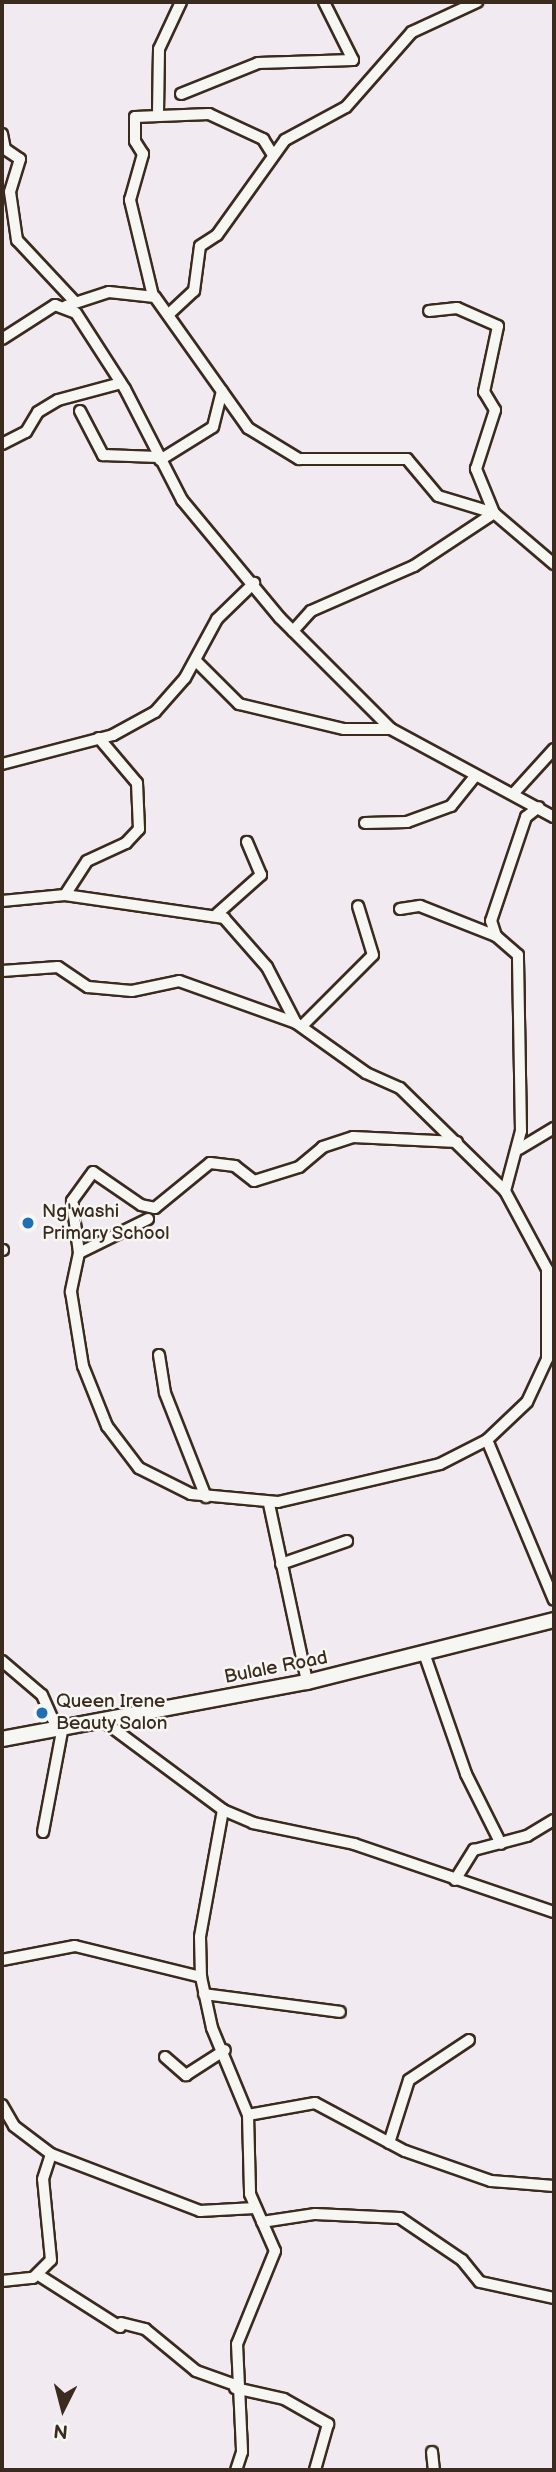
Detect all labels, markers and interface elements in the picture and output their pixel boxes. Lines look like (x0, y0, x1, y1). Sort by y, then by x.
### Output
place label: Ng'washi Primary School (42, 1201, 171, 1245)
marker: Ng'washi Primary School (20, 1215, 36, 1231)
street label: Bulale Road (222, 1647, 330, 1689)
place label: Queen Irene Beauty Salon (56, 1691, 169, 1735)
marker: Queen Irene Beauty Salon (34, 1705, 50, 1721)
north arrow (28, 2374, 98, 2444)
text: N (52, 2418, 69, 2443)

